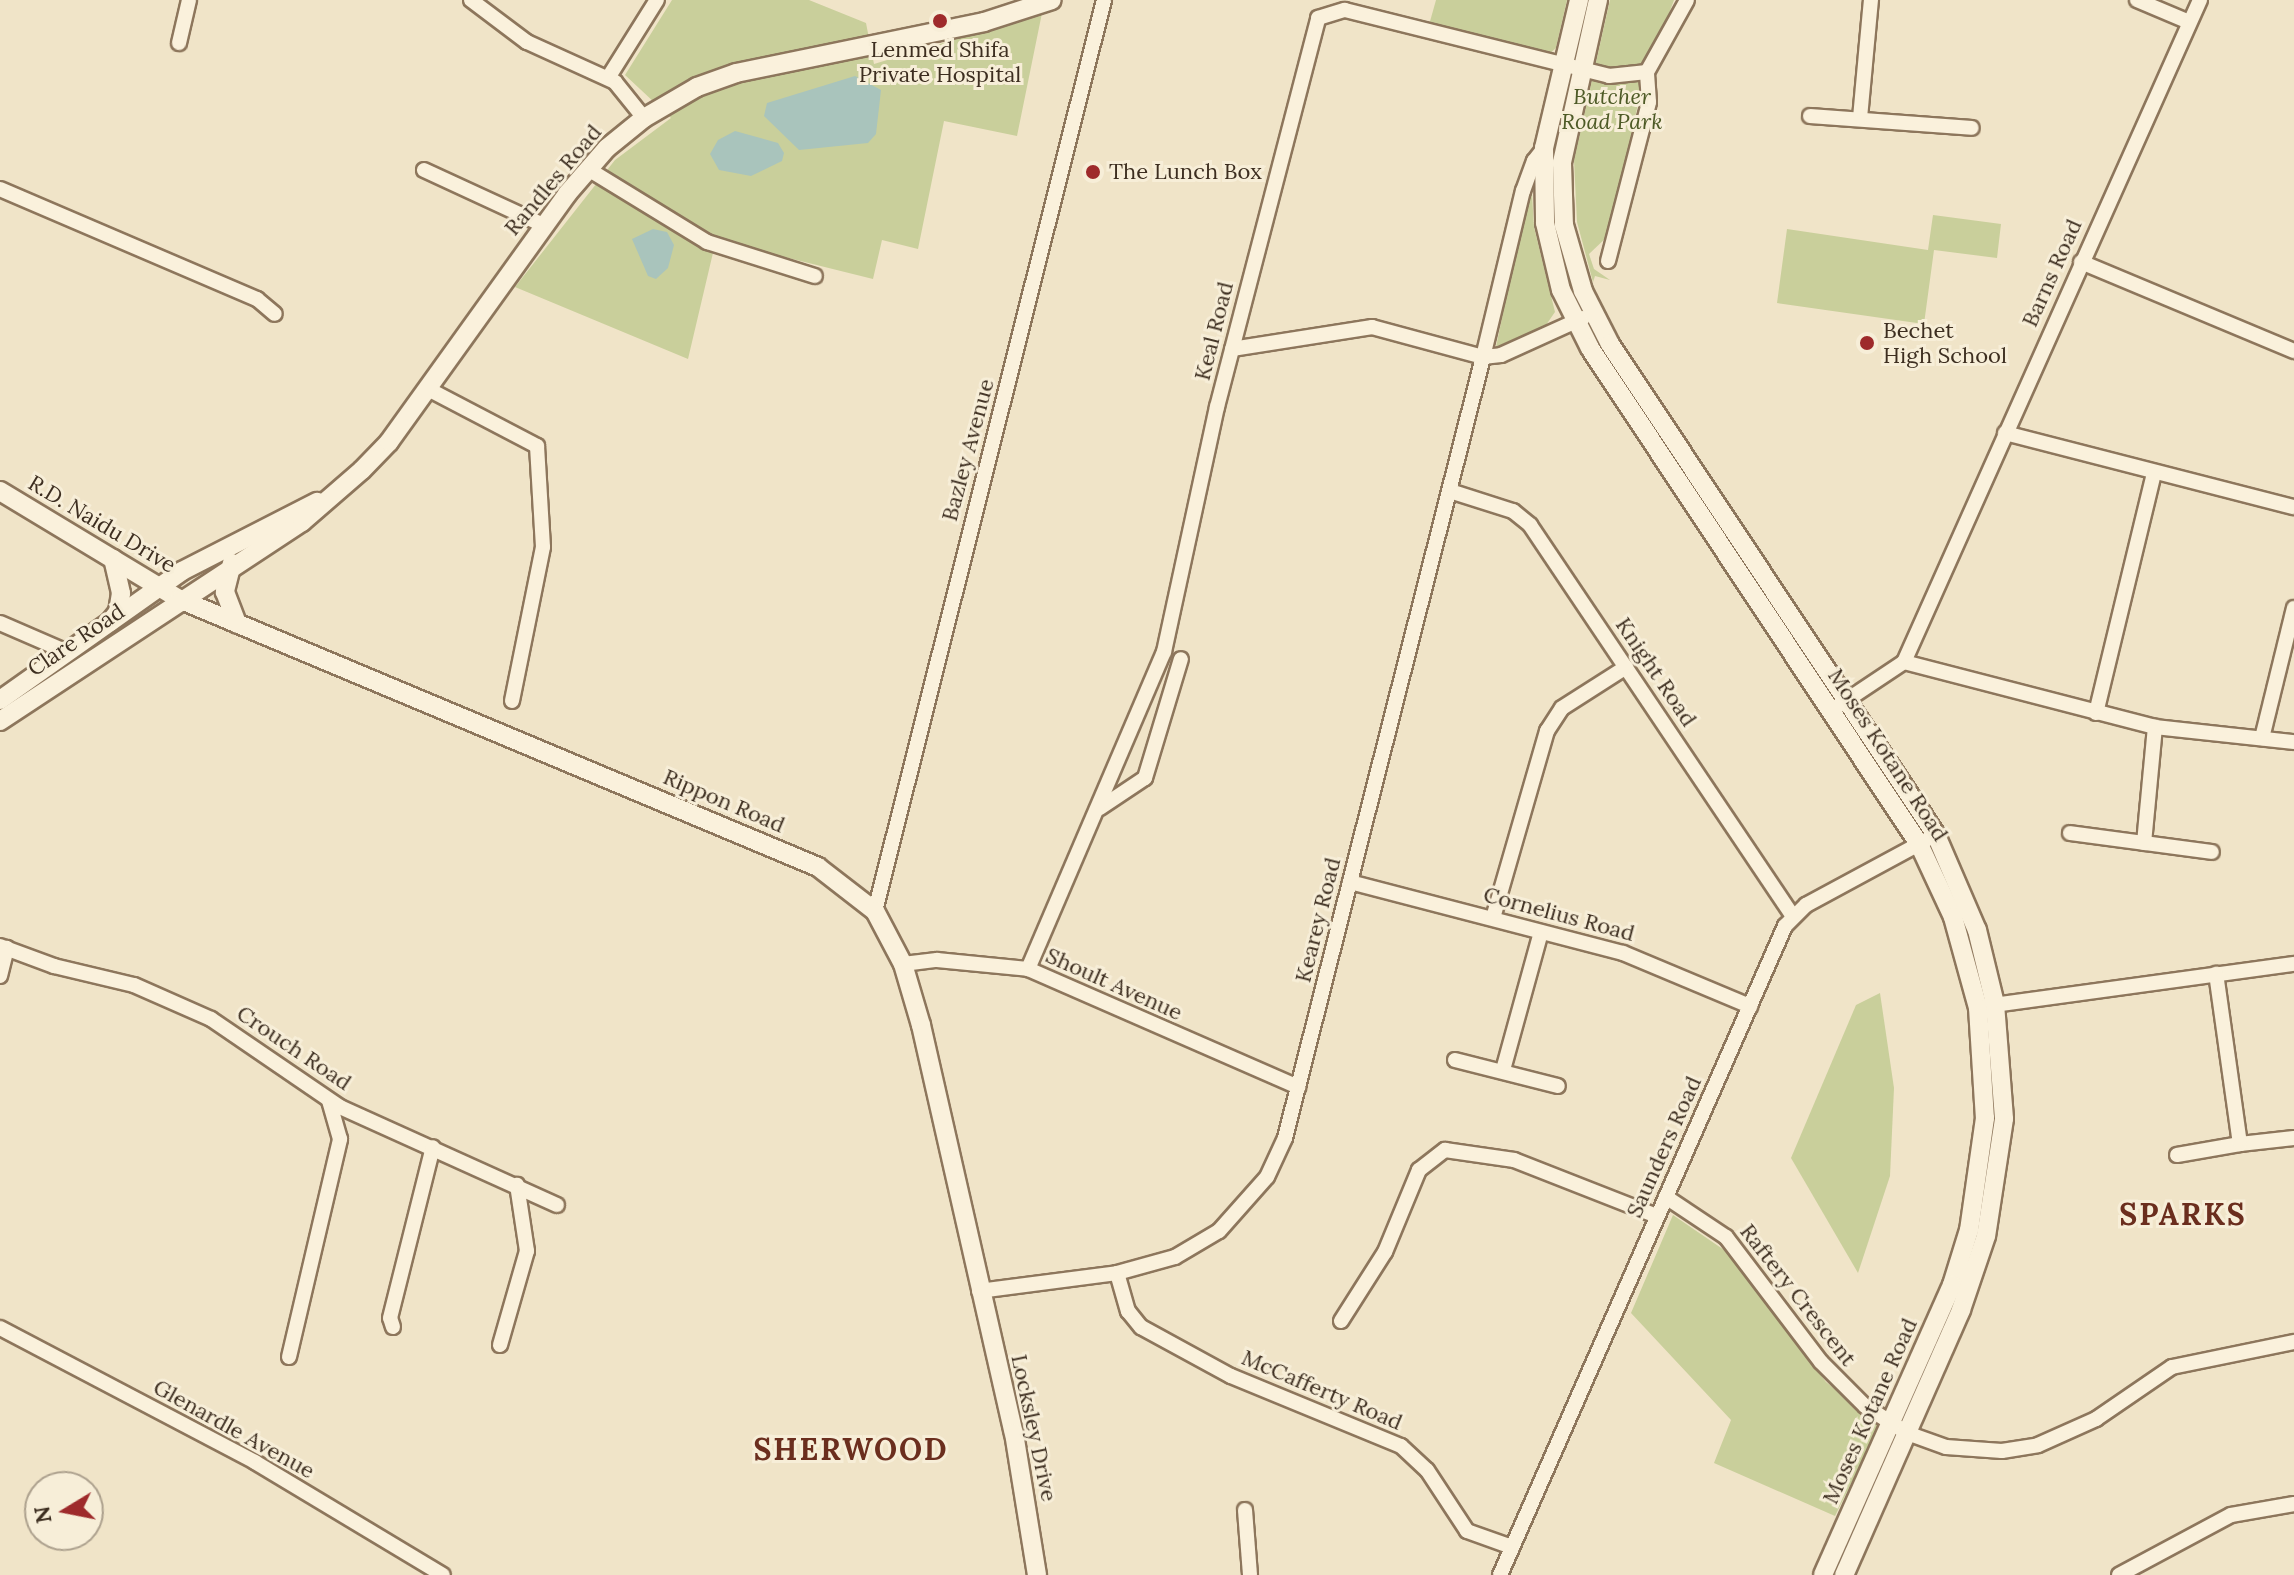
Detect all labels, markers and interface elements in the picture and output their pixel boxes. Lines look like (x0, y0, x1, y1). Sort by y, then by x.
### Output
marker: Lenmed Shifa Private Hospital (929, 10, 951, 32)
place label: Lenmed Shifa Private Hospital (859, 36, 1021, 88)
park label: Butcher Road Park (1561, 83, 1663, 134)
street label: Randles Road (499, 119, 607, 241)
place label: The Lunch Box (1109, 159, 1262, 185)
marker: The Lunch Box (1084, 163, 1102, 181)
street label: Barns Road (2017, 215, 2087, 331)
street label: Keal Road (1189, 279, 1239, 383)
place label: Bechet High School (1883, 317, 2007, 368)
marker: Bechet High School (1858, 334, 1876, 352)
street label: Bazley Avenue (936, 376, 1000, 524)
street label: R.D. Naidu Drive (23, 470, 181, 578)
street label: Clare Road (23, 598, 129, 682)
street label: Knight Road (1610, 613, 1702, 731)
street label: Moses Kotane Road (1822, 664, 1954, 846)
street label: Rippon Road (659, 764, 789, 838)
street label: Kearey Road (1290, 855, 1346, 985)
street label: Cornelius Road (1481, 881, 1637, 947)
street label: Shoult Avenue (1042, 942, 1186, 1026)
street label: Crouch Road (232, 1000, 356, 1096)
street label: Saunders Road (1621, 1072, 1707, 1222)
district label: SPARKS (2119, 1196, 2247, 1232)
street label: Raftery Crescent (1734, 1219, 1862, 1371)
street label: Moses Kotane Road (1817, 1314, 1923, 1508)
street label: McCafferty Road (1238, 1344, 1406, 1436)
street label: Locksley Drive (1006, 1352, 1062, 1504)
street label: Glenardle Avenue (149, 1374, 319, 1484)
district label: SHERWOOD (753, 1431, 949, 1467)
north arrow (24, 1471, 104, 1551)
text: N (27, 1504, 58, 1526)

